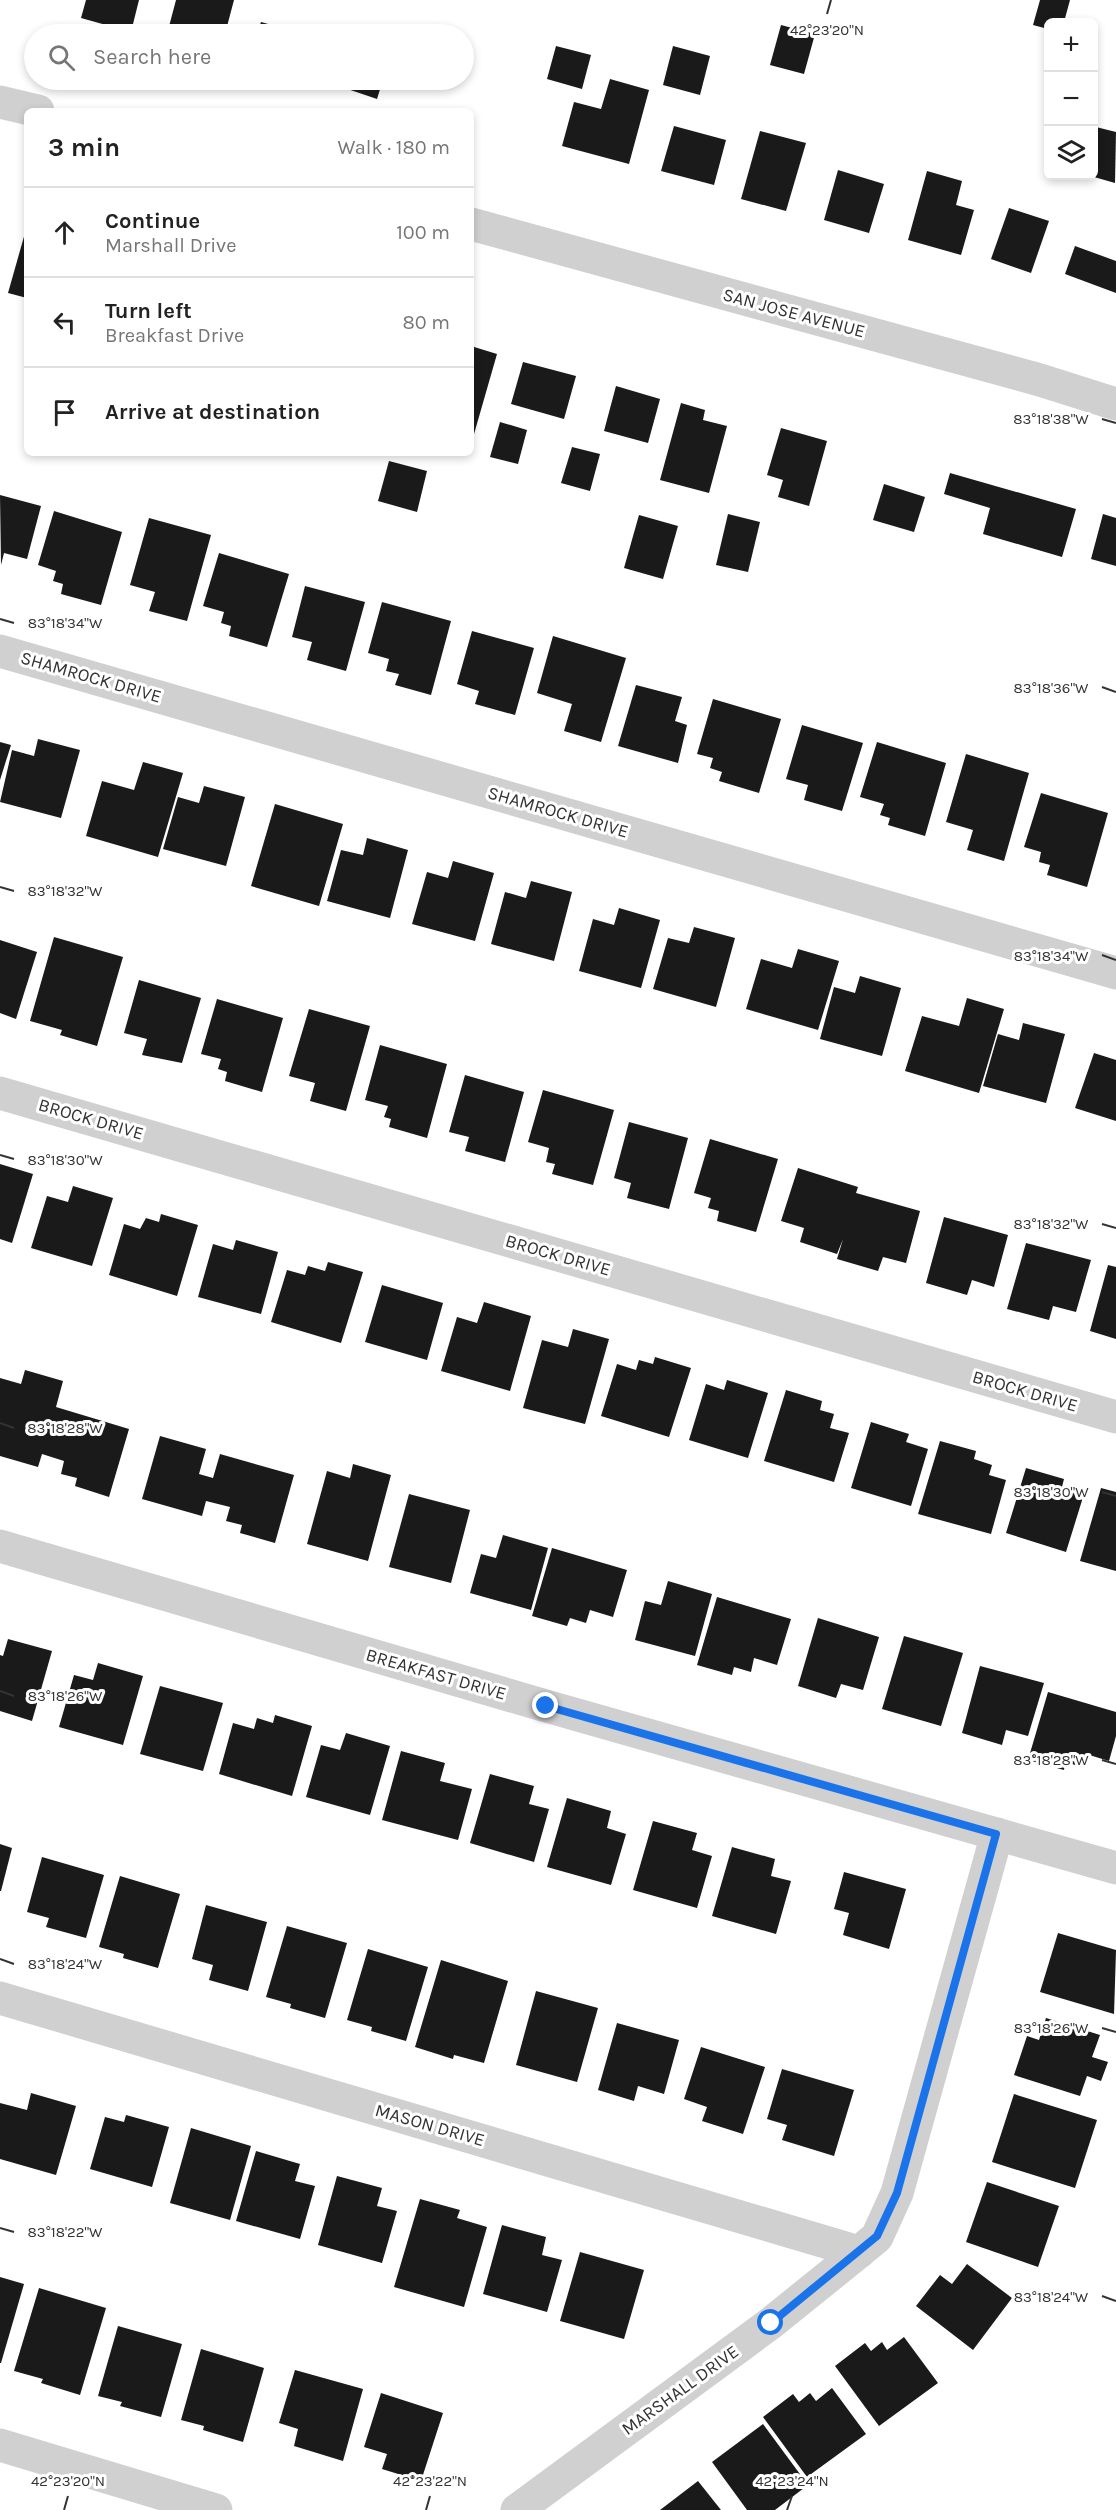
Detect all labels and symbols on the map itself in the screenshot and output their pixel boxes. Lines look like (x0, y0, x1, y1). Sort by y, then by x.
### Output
text: 42°23'20"N (790, 21, 864, 39)
street label: SAN JOSE AVENUE (721, 283, 867, 343)
text: 83°18'38"W (1013, 410, 1089, 428)
text: 83°18'34"W (28, 614, 103, 632)
street label: SHAMROCK DRIVE (18, 646, 164, 708)
text: 83°18'36"W (1014, 679, 1089, 697)
street label: SHAMROCK DRIVE (485, 781, 631, 843)
text: 83°18'32"W (28, 882, 103, 900)
text: 83°18'34"W (1014, 947, 1089, 965)
street label: BROCK DRIVE (36, 1094, 146, 1144)
text: 83°18'30"W (27, 1151, 103, 1169)
text: 83°18'32"W (1014, 1215, 1089, 1233)
street label: BROCK DRIVE (503, 1230, 613, 1280)
street label: BROCK DRIVE (970, 1366, 1080, 1416)
text: 83°18'28"W (27, 1419, 103, 1437)
text: 83°18'30"W (1013, 1483, 1089, 1501)
street label: BREAKFAST DRIVE (363, 1643, 509, 1705)
text: 83°18'26"W (28, 1687, 103, 1705)
route end (532, 1692, 558, 1718)
text: 83°18'28"W (1013, 1751, 1089, 1769)
text: 83°18'24"W (28, 1955, 103, 1973)
text: 83°18'26"W (1014, 2019, 1089, 2037)
street label: MASON DRIVE (373, 2099, 487, 2151)
text: 83°18'22"W (28, 2223, 103, 2241)
text: 83°18'24"W (1014, 2288, 1089, 2306)
route start (757, 2309, 783, 2335)
street label: MARSHALL DRIVE (617, 2340, 743, 2440)
text: 42°23'20"N (31, 2472, 105, 2490)
text: 42°23'22"N (393, 2472, 467, 2490)
text: 42°23'24"N (755, 2472, 829, 2490)

